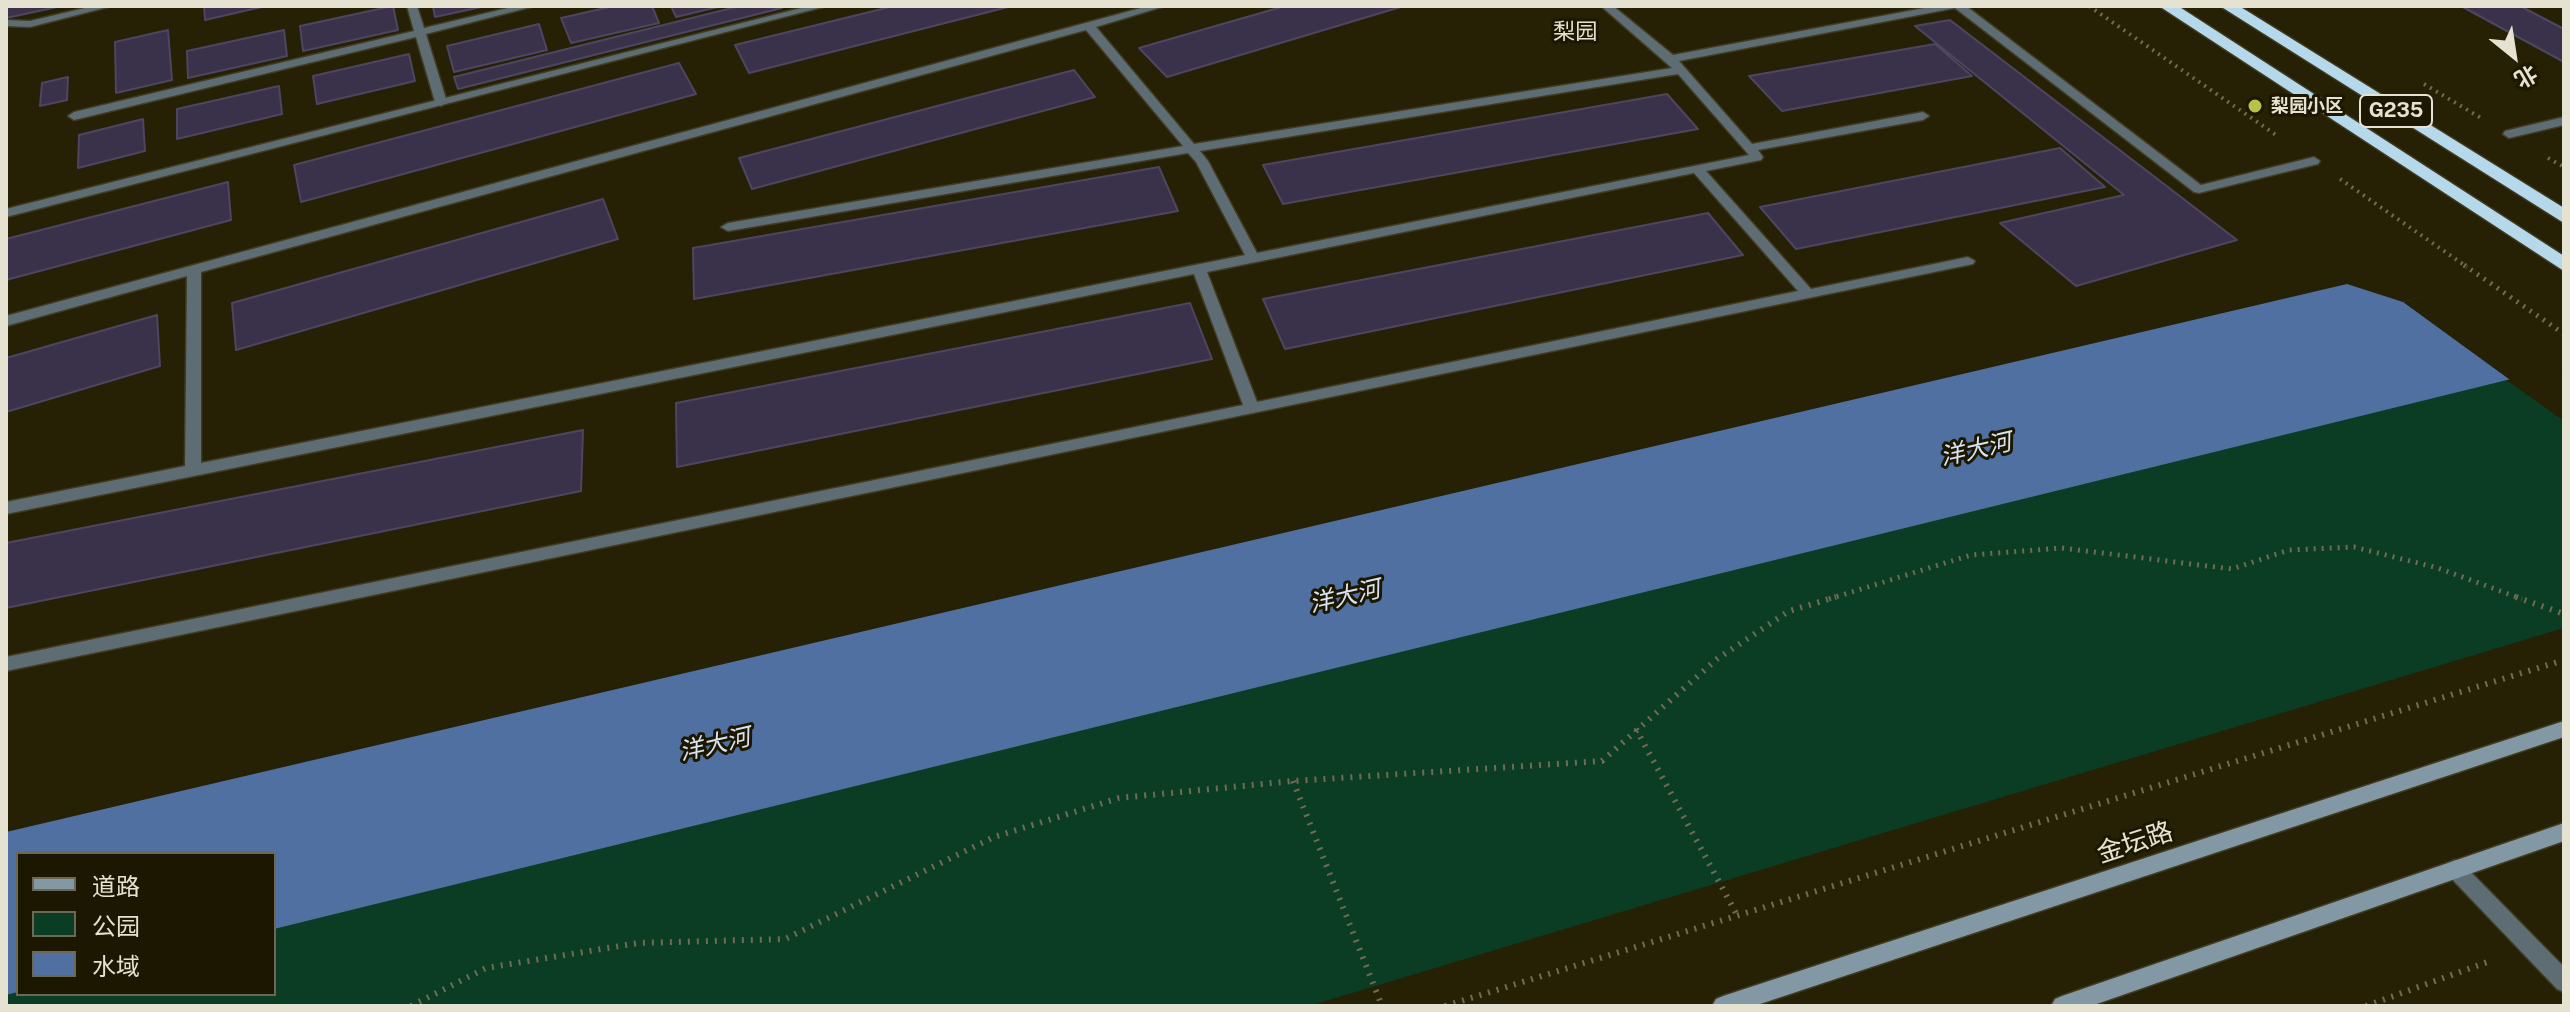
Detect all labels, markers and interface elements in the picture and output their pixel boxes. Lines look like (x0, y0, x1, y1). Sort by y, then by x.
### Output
north arrow (2474, 16, 2554, 96)
district label: 梨园 (1553, 19, 1597, 45)
text: 北 (2510, 60, 2542, 94)
place label: 梨园小区 (2271, 95, 2343, 117)
road number: G235 (2360, 95, 2432, 127)
marker: 梨园小区 (2246, 97, 2264, 115)
water label: 洋大河 (1938, 428, 2014, 472)
water label: 洋大河 (1307, 575, 1383, 619)
water label: 洋大河 (677, 723, 753, 767)
street label: 金坛路 (2093, 816, 2177, 870)
legend (16, 852, 276, 996)
text: 道路 (92, 872, 140, 900)
text: 公园 (92, 912, 140, 940)
text: 水域 (92, 952, 140, 980)

